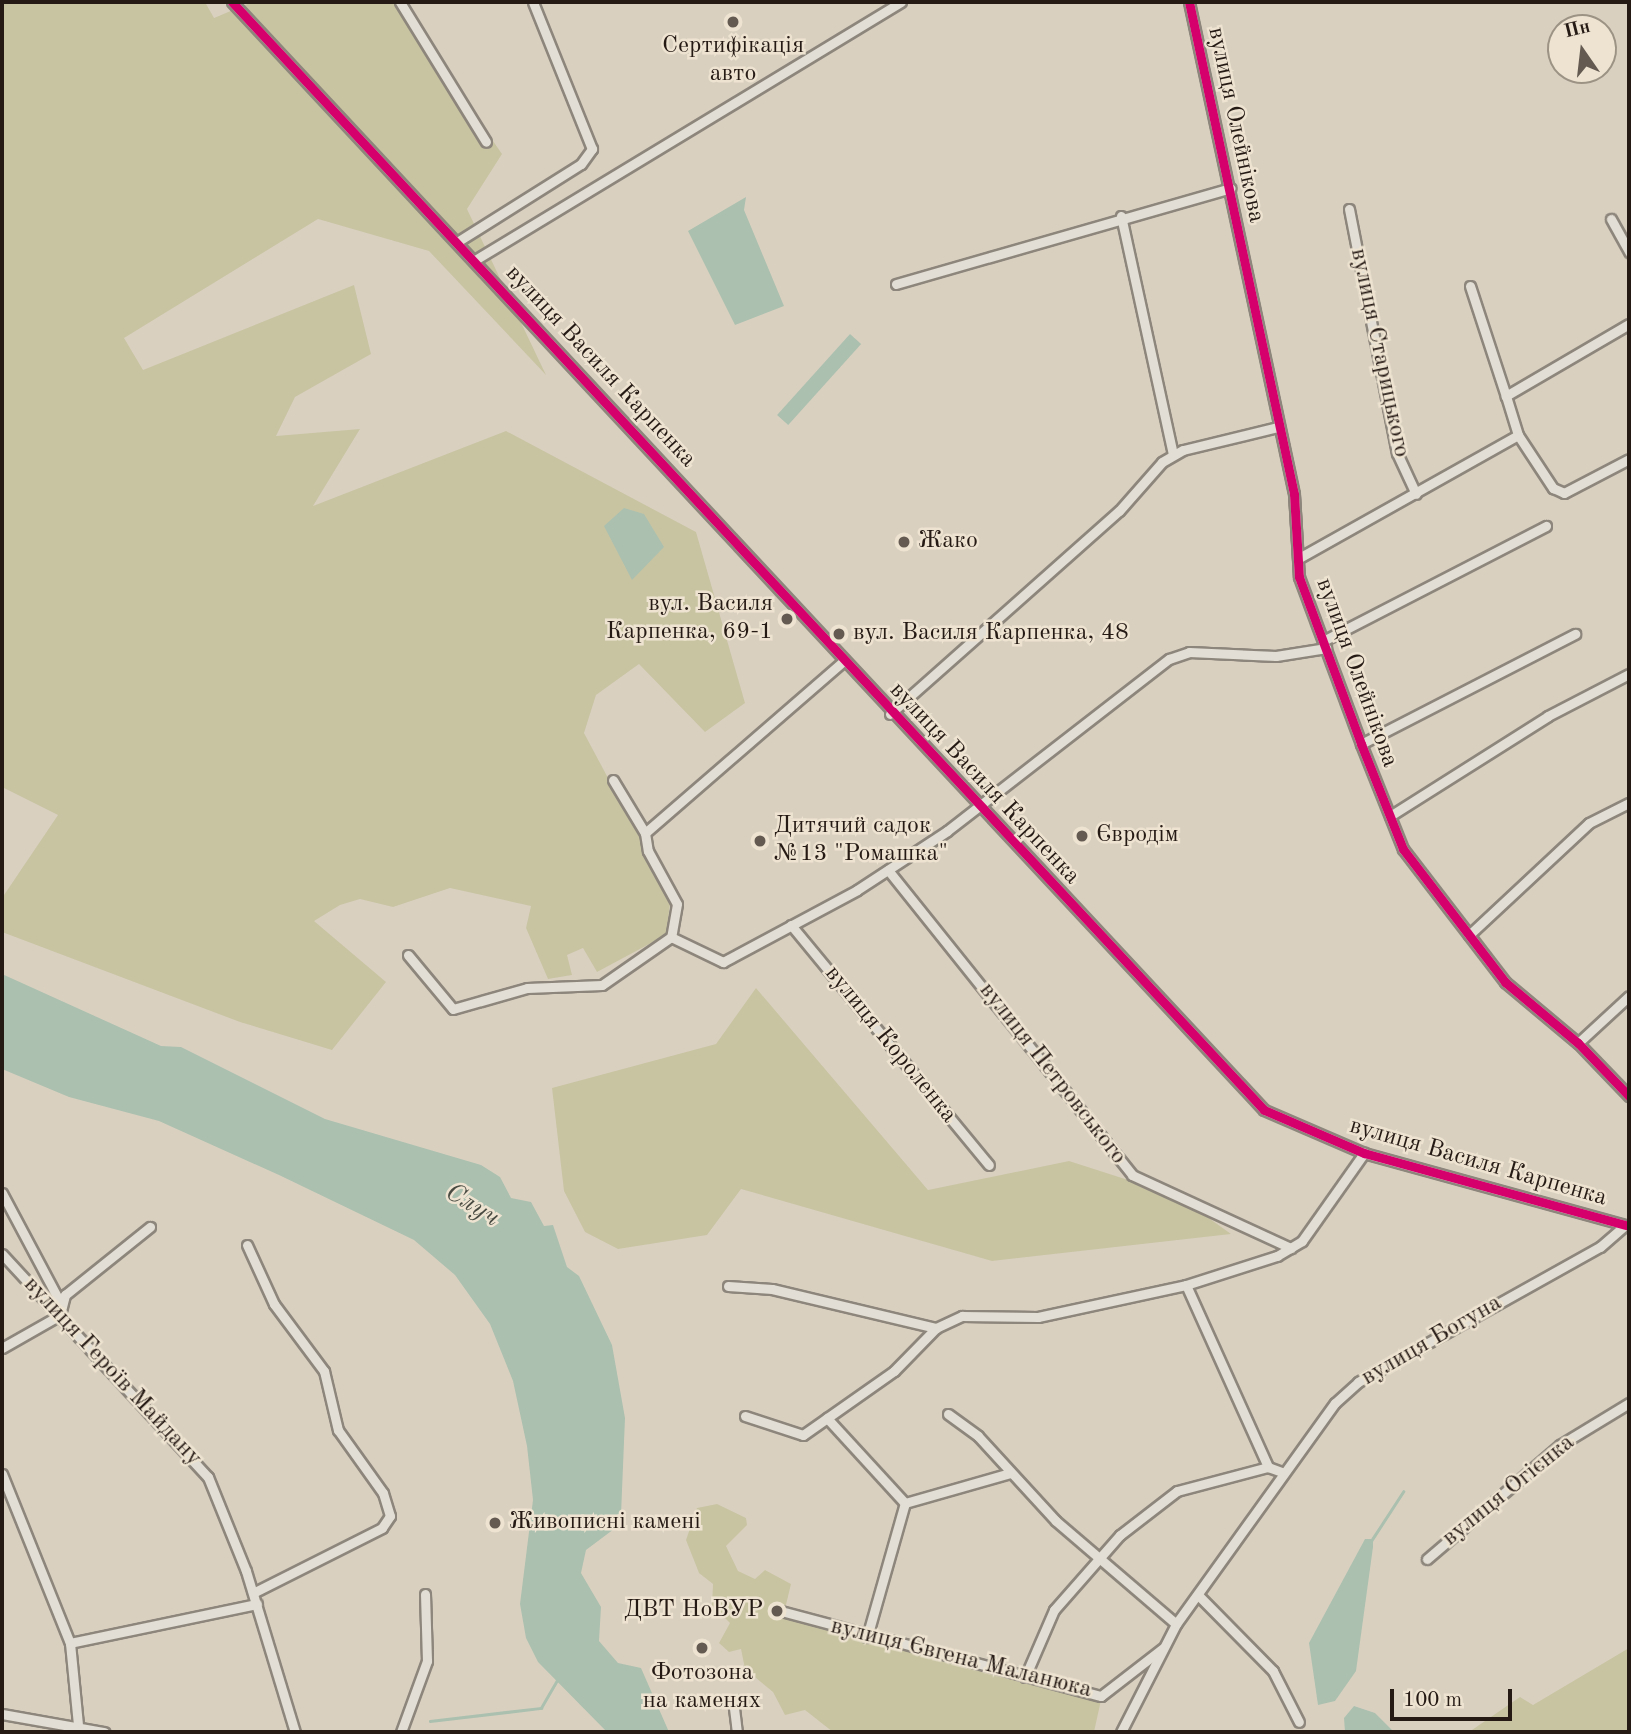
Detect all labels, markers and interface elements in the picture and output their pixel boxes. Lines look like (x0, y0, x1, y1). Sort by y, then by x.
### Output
marker: Сертифікація авто (725, 14, 741, 30)
north arrow (1547, 14, 1617, 84)
text: Пн (1562, 18, 1592, 42)
street label: вулиця Олейнікова (1200, 25, 1270, 225)
place label: Сертифікація авто (662, 33, 804, 89)
street label: вулиця Старицького (1343, 246, 1415, 460)
street label: вулиця Василя Карпенка (499, 260, 701, 474)
place label: Жако (918, 528, 978, 556)
marker: Жако (896, 534, 912, 550)
street label: вулиця Олейнікова (1308, 574, 1404, 772)
place label: вул. Василя Карпенка, 69-1 (606, 591, 773, 647)
marker: вул. Василя Карпенка, 69-1 (779, 611, 795, 627)
place label: вул. Василя Карпенка, 48 (853, 620, 1129, 648)
marker: вул. Василя Карпенка, 48 (831, 626, 847, 642)
street label: вулиця Василя Карпенка (883, 677, 1085, 891)
place label: Дитячий садок №13 "Ромашка" (774, 813, 948, 869)
place label: Євродім (1096, 822, 1179, 850)
marker: Євродім (1074, 828, 1090, 844)
marker: Дитячий садок №13 "Ромашка" (752, 833, 768, 849)
street label: вулиця Короленка (818, 960, 962, 1130)
street label: вулиця Петровського (972, 977, 1132, 1171)
street label: вулиця Василя Карпенка (1346, 1112, 1610, 1214)
water label: Случ (439, 1177, 505, 1235)
street label: вулиця Героїв Майдану (17, 1271, 207, 1473)
street label: вулиця Богуна (1357, 1289, 1507, 1393)
street label: вулиця Огієнка (1437, 1429, 1581, 1553)
place label: Живописні камені (509, 1509, 701, 1537)
marker: Живописні камені (487, 1515, 503, 1531)
place label: ДВТ НоВУР (624, 1597, 763, 1625)
marker: ДВТ НоВУР (769, 1603, 785, 1619)
street label: вулиця Євгена Маланюка (827, 1613, 1095, 1705)
marker: Фотозона на каменях (694, 1640, 710, 1656)
place label: Фотозона на каменях (643, 1660, 761, 1716)
scale bar (1393, 1674, 1516, 1718)
text: 100 m (1403, 1690, 1462, 1711)

